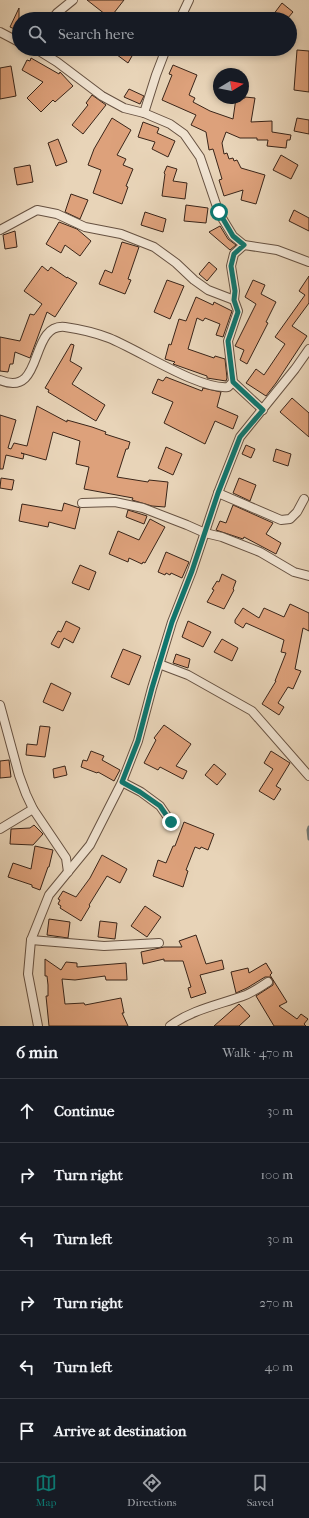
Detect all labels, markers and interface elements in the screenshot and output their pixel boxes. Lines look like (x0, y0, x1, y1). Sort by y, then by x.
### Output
search box (12, 12, 297, 56)
icon: search (26, 23, 48, 45)
text: Search here (58, 25, 134, 43)
north arrow (213, 68, 249, 104)
route start (210, 203, 228, 221)
route end (162, 813, 180, 831)
text: 6 min (16, 1042, 58, 1062)
text: Walk · 470 m (222, 1045, 293, 1060)
icon: ahead (16, 1100, 38, 1122)
text: Continue (54, 1102, 114, 1120)
text: 30 m (267, 1103, 293, 1118)
icon: right (16, 1164, 38, 1186)
text: Turn right (54, 1166, 123, 1184)
text: 100 m (260, 1167, 293, 1182)
icon: left (16, 1228, 38, 1250)
text: Turn left (54, 1230, 112, 1248)
text: 30 m (267, 1231, 293, 1246)
icon: right (16, 1292, 38, 1314)
text: Turn right (54, 1294, 123, 1312)
text: 270 m (259, 1295, 293, 1310)
icon: left (16, 1356, 38, 1378)
text: Turn left (54, 1358, 112, 1376)
text: 40 m (265, 1359, 293, 1374)
icon: arrive (16, 1420, 38, 1442)
text: Arrive at destination (54, 1422, 186, 1440)
tab: Map (35, 1472, 57, 1509)
tab: Directions (127, 1472, 177, 1509)
tab: Saved (247, 1472, 274, 1509)

